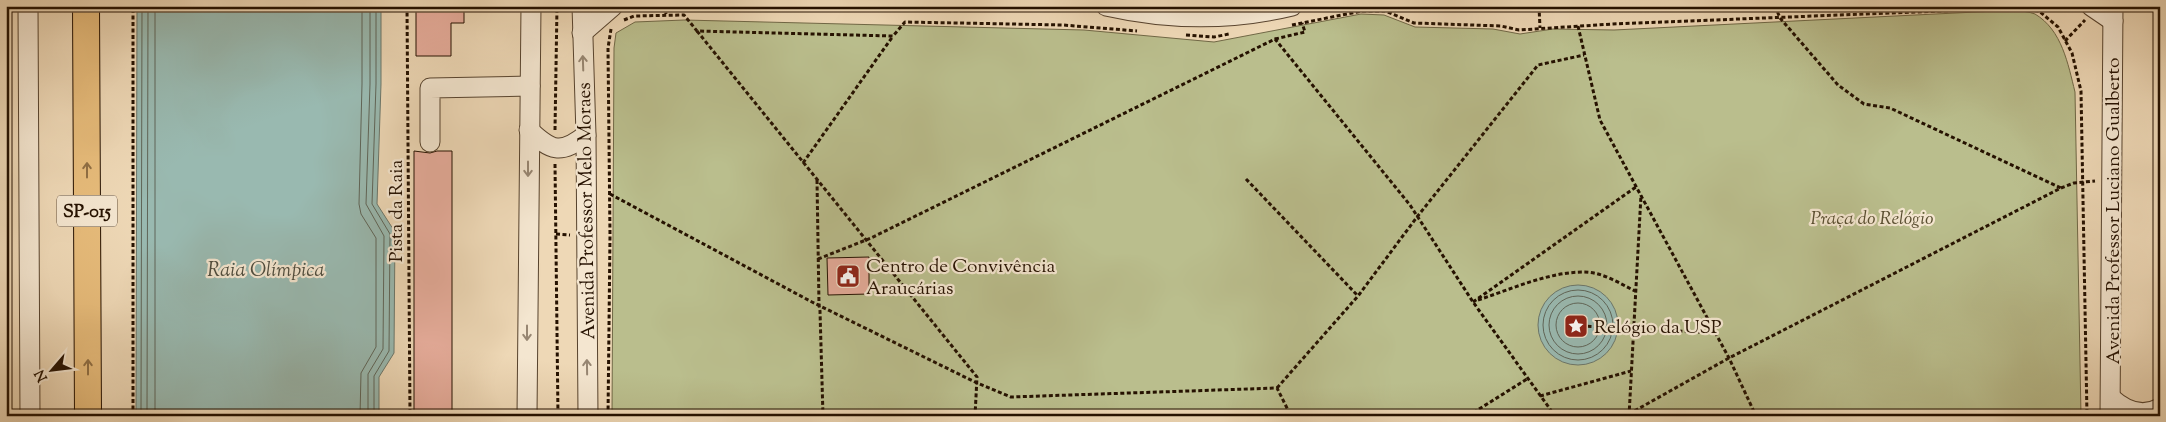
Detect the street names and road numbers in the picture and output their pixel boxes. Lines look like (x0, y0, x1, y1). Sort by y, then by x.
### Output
street label: Avenida Professor Luciano Gualberto (2101, 58, 2128, 364)
street label: Avenida Professor Melo Moraes (572, 82, 603, 340)
street label: Pista da Raia (384, 159, 411, 262)
road number: SP-015 (57, 196, 117, 227)

